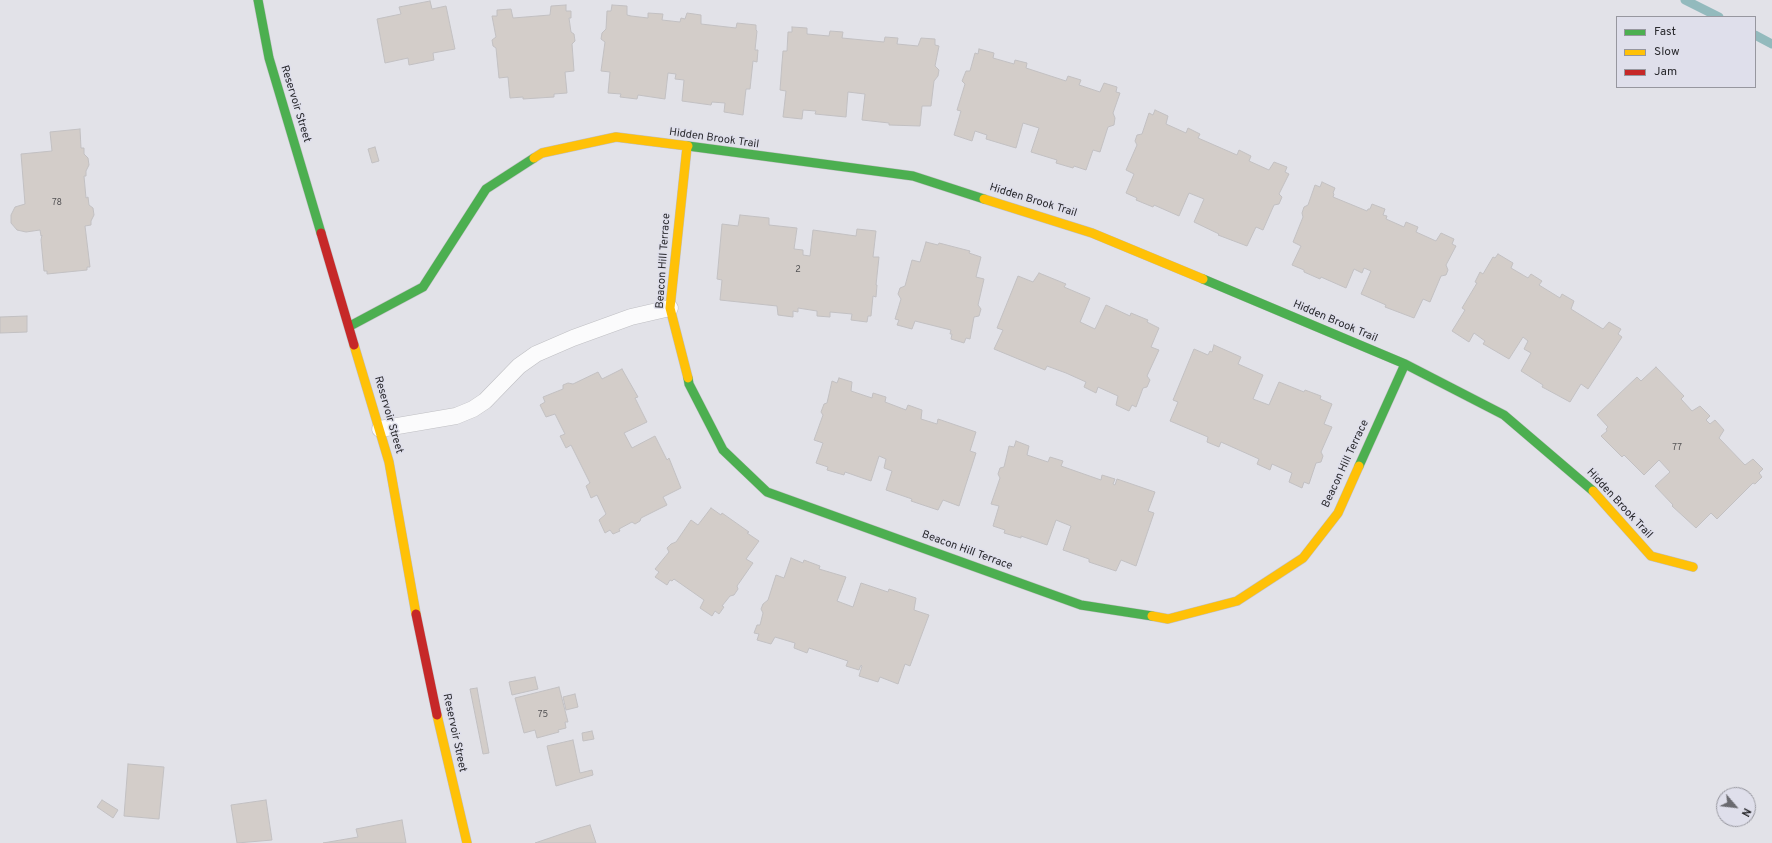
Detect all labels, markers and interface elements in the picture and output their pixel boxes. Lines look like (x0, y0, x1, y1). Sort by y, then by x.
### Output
legend (1616, 16, 1756, 88)
text: Fast (1654, 24, 1676, 40)
text: Slow (1654, 44, 1680, 60)
street label: Reservoir Street (277, 64, 313, 144)
text: Jam (1654, 64, 1677, 80)
street label: Hidden Brook Trail (668, 126, 760, 152)
street label: Hidden Brook Trail (988, 181, 1078, 221)
house number: 78 (52, 198, 62, 208)
street label: Beacon Hill Terrace (654, 213, 674, 309)
house number: 2 (795, 265, 801, 275)
street label: Hidden Brook Trail (1291, 298, 1379, 346)
street label: Reservoir Street (371, 375, 405, 455)
street label: Beacon Hill Terrace (1320, 418, 1372, 510)
house number: 77 (1672, 443, 1682, 453)
street label: Hidden Brook Trail (1583, 466, 1655, 542)
street label: Beacon Hill Terrace (920, 528, 1014, 574)
street label: Reservoir Street (439, 693, 469, 773)
house number: 75 (538, 710, 548, 720)
north arrow (1716, 787, 1756, 827)
text: N (1738, 805, 1754, 819)

